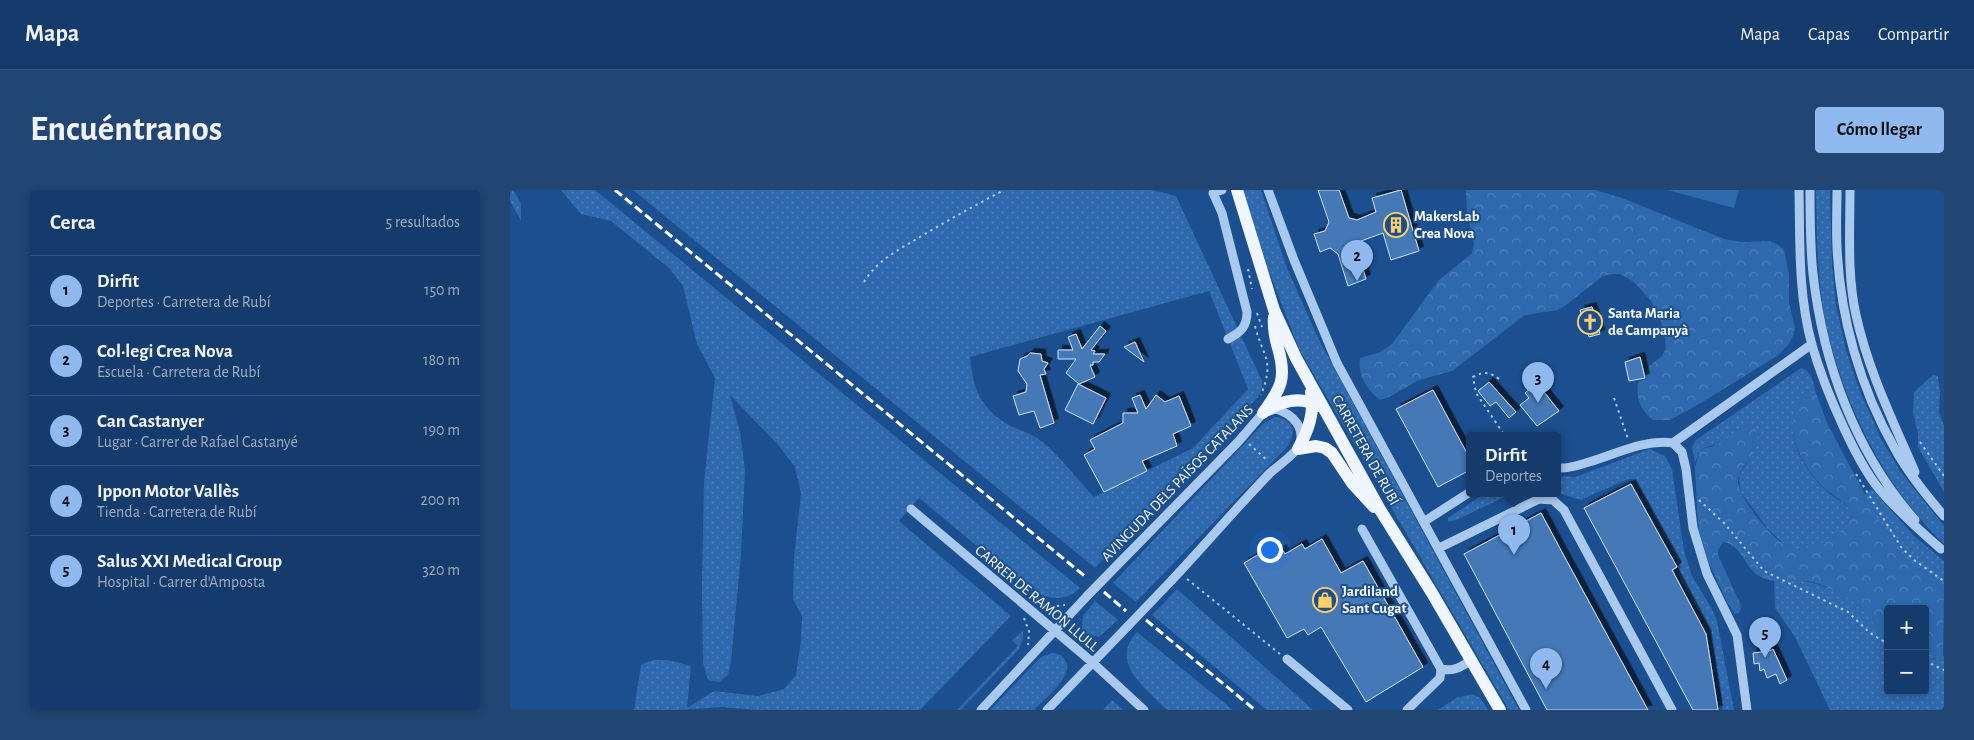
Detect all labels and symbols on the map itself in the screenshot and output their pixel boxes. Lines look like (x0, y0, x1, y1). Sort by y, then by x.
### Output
place label: MakersLab Crea Nova (1414, 209, 1480, 241)
building icon: MakersLab Crea Nova (1383, 212, 1409, 238)
pin: 2 (1341, 240, 1373, 281)
place label: Santa Maria de Campanyà (1608, 306, 1689, 338)
church icon: Santa Maria de Campanyà (1577, 309, 1603, 335)
pin: 3 (1522, 362, 1554, 403)
street label: CARRETERA DE RUBÍ (1329, 392, 1404, 508)
street label: AVINGUDA DELS PAÏSOS CATALANS (1098, 401, 1256, 565)
pin: 1 (1498, 514, 1530, 555)
your location (1257, 537, 1283, 563)
street label: CARRER DE RAMON LLULL (972, 543, 1102, 655)
place label: Jardiland Sant Cugat (1342, 584, 1407, 616)
shop icon: Jardiland Sant Cugat (1312, 587, 1338, 613)
pin: 5 (1749, 617, 1781, 658)
pin: 4 (1530, 648, 1562, 689)

